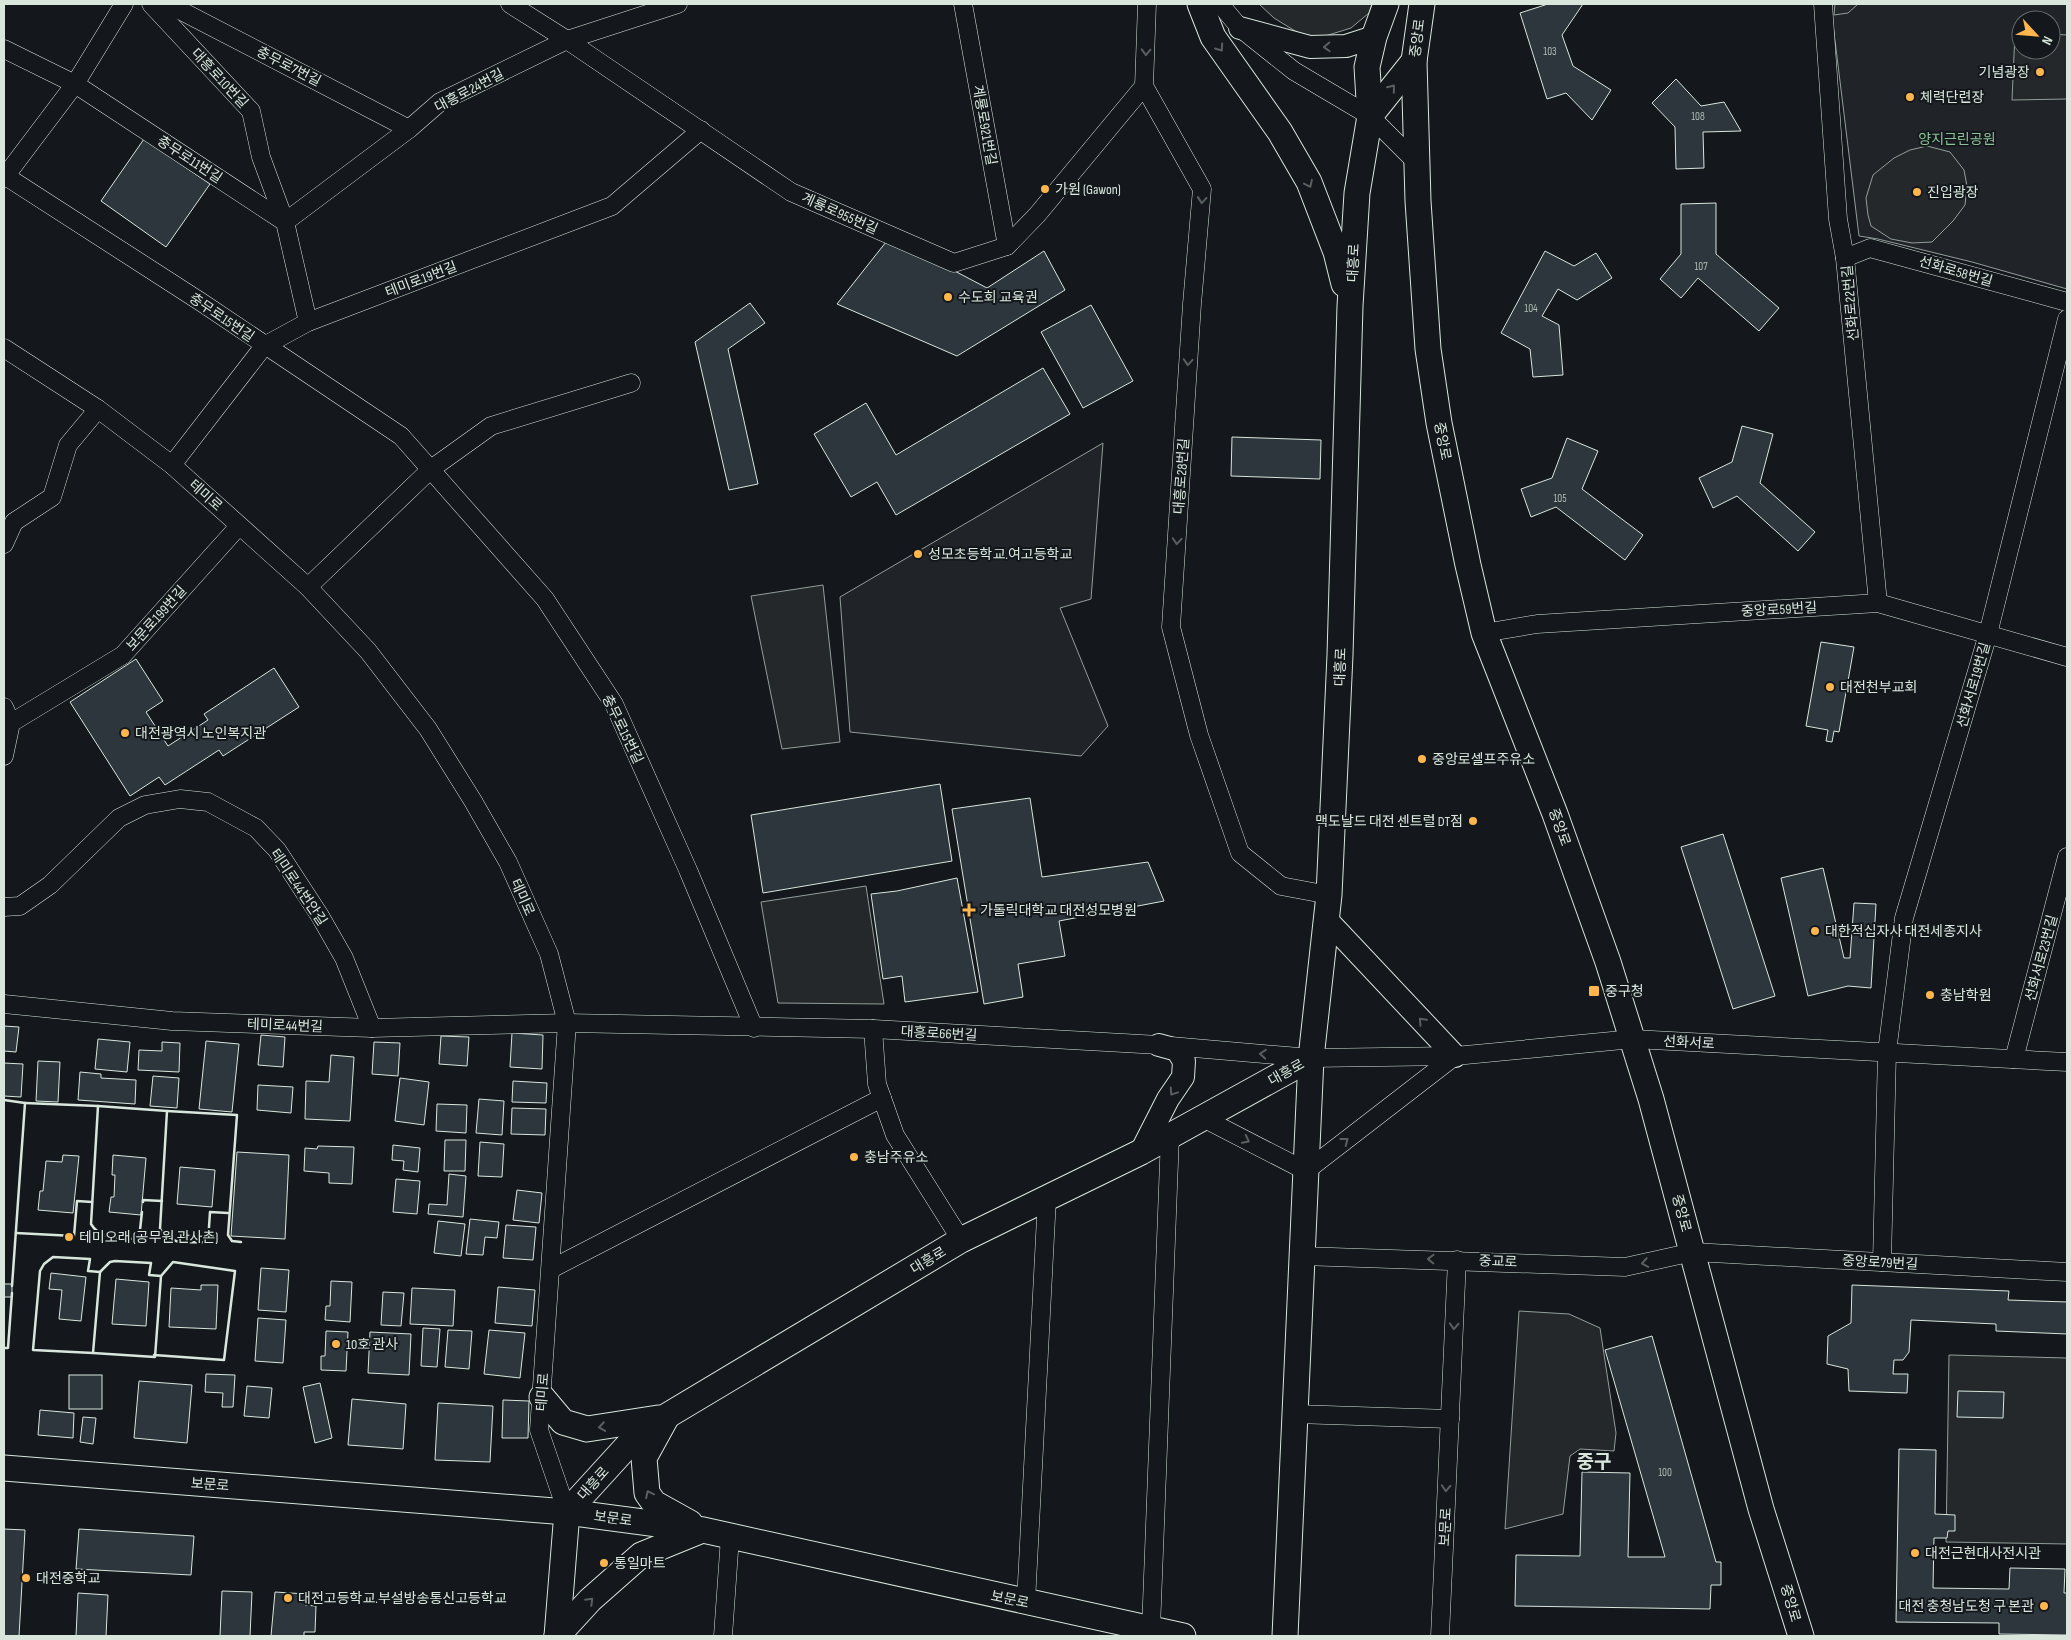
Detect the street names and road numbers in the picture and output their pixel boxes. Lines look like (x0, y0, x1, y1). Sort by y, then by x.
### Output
street label: 중앙로 (1407, 18, 1428, 58)
street label: 충무로7번길 (254, 43, 324, 90)
street label: 대흥로10번길 (188, 45, 252, 112)
street label: 대흥로24번길 (432, 65, 507, 116)
street label: 계룡로921번길 (969, 84, 1000, 167)
street label: 충무로11번길 (154, 132, 225, 187)
street label: 계룡로955번길 (799, 189, 881, 238)
street label: 대흥로 (1344, 243, 1363, 283)
street label: 선화로58번길 (1917, 253, 1995, 290)
street label: 테미로19번길 (383, 258, 459, 301)
street label: 선화로22번길 (1839, 264, 1862, 342)
street label: 충무로15번길 (186, 289, 258, 345)
street label: 중앙로 (1430, 421, 1455, 462)
street label: 대흥로28번길 (1170, 437, 1193, 515)
street label: 테미로 (186, 476, 226, 515)
street label: 보문로199번길 (123, 582, 190, 654)
street label: 중앙로59번길 (1741, 599, 1818, 620)
street label: 선화서로19번길 (1953, 640, 1994, 730)
street label: 대흥로 (1331, 647, 1350, 687)
street label: 충무로15번길 (598, 692, 647, 767)
street label: 중앙로 (1545, 806, 1574, 848)
street label: 테미로44번안길 (267, 846, 331, 929)
street label: 테미로 (507, 876, 538, 918)
street label: 선화서로23번길 (2022, 913, 2061, 1003)
street label: 테미로44번길 (247, 1016, 323, 1035)
street label: 대흥로66번길 (900, 1023, 978, 1044)
street label: 선화서로 (1663, 1033, 1715, 1052)
street label: 대흥로 (1265, 1056, 1307, 1089)
street label: 중앙로 (1668, 1192, 1695, 1234)
street label: 대흥로 (907, 1243, 949, 1278)
street label: 중교로 (1478, 1252, 1518, 1271)
street label: 중앙로79번길 (1841, 1252, 1918, 1273)
street label: 테미로 (533, 1372, 552, 1412)
street label: 대흥로 (574, 1463, 613, 1503)
street label: 보문로 (190, 1475, 230, 1494)
street label: 보문로 (593, 1507, 633, 1530)
street label: 보문로 (1436, 1507, 1455, 1547)
street label: 중앙로 (1777, 1582, 1804, 1624)
street label: 보문로 (989, 1587, 1031, 1612)

